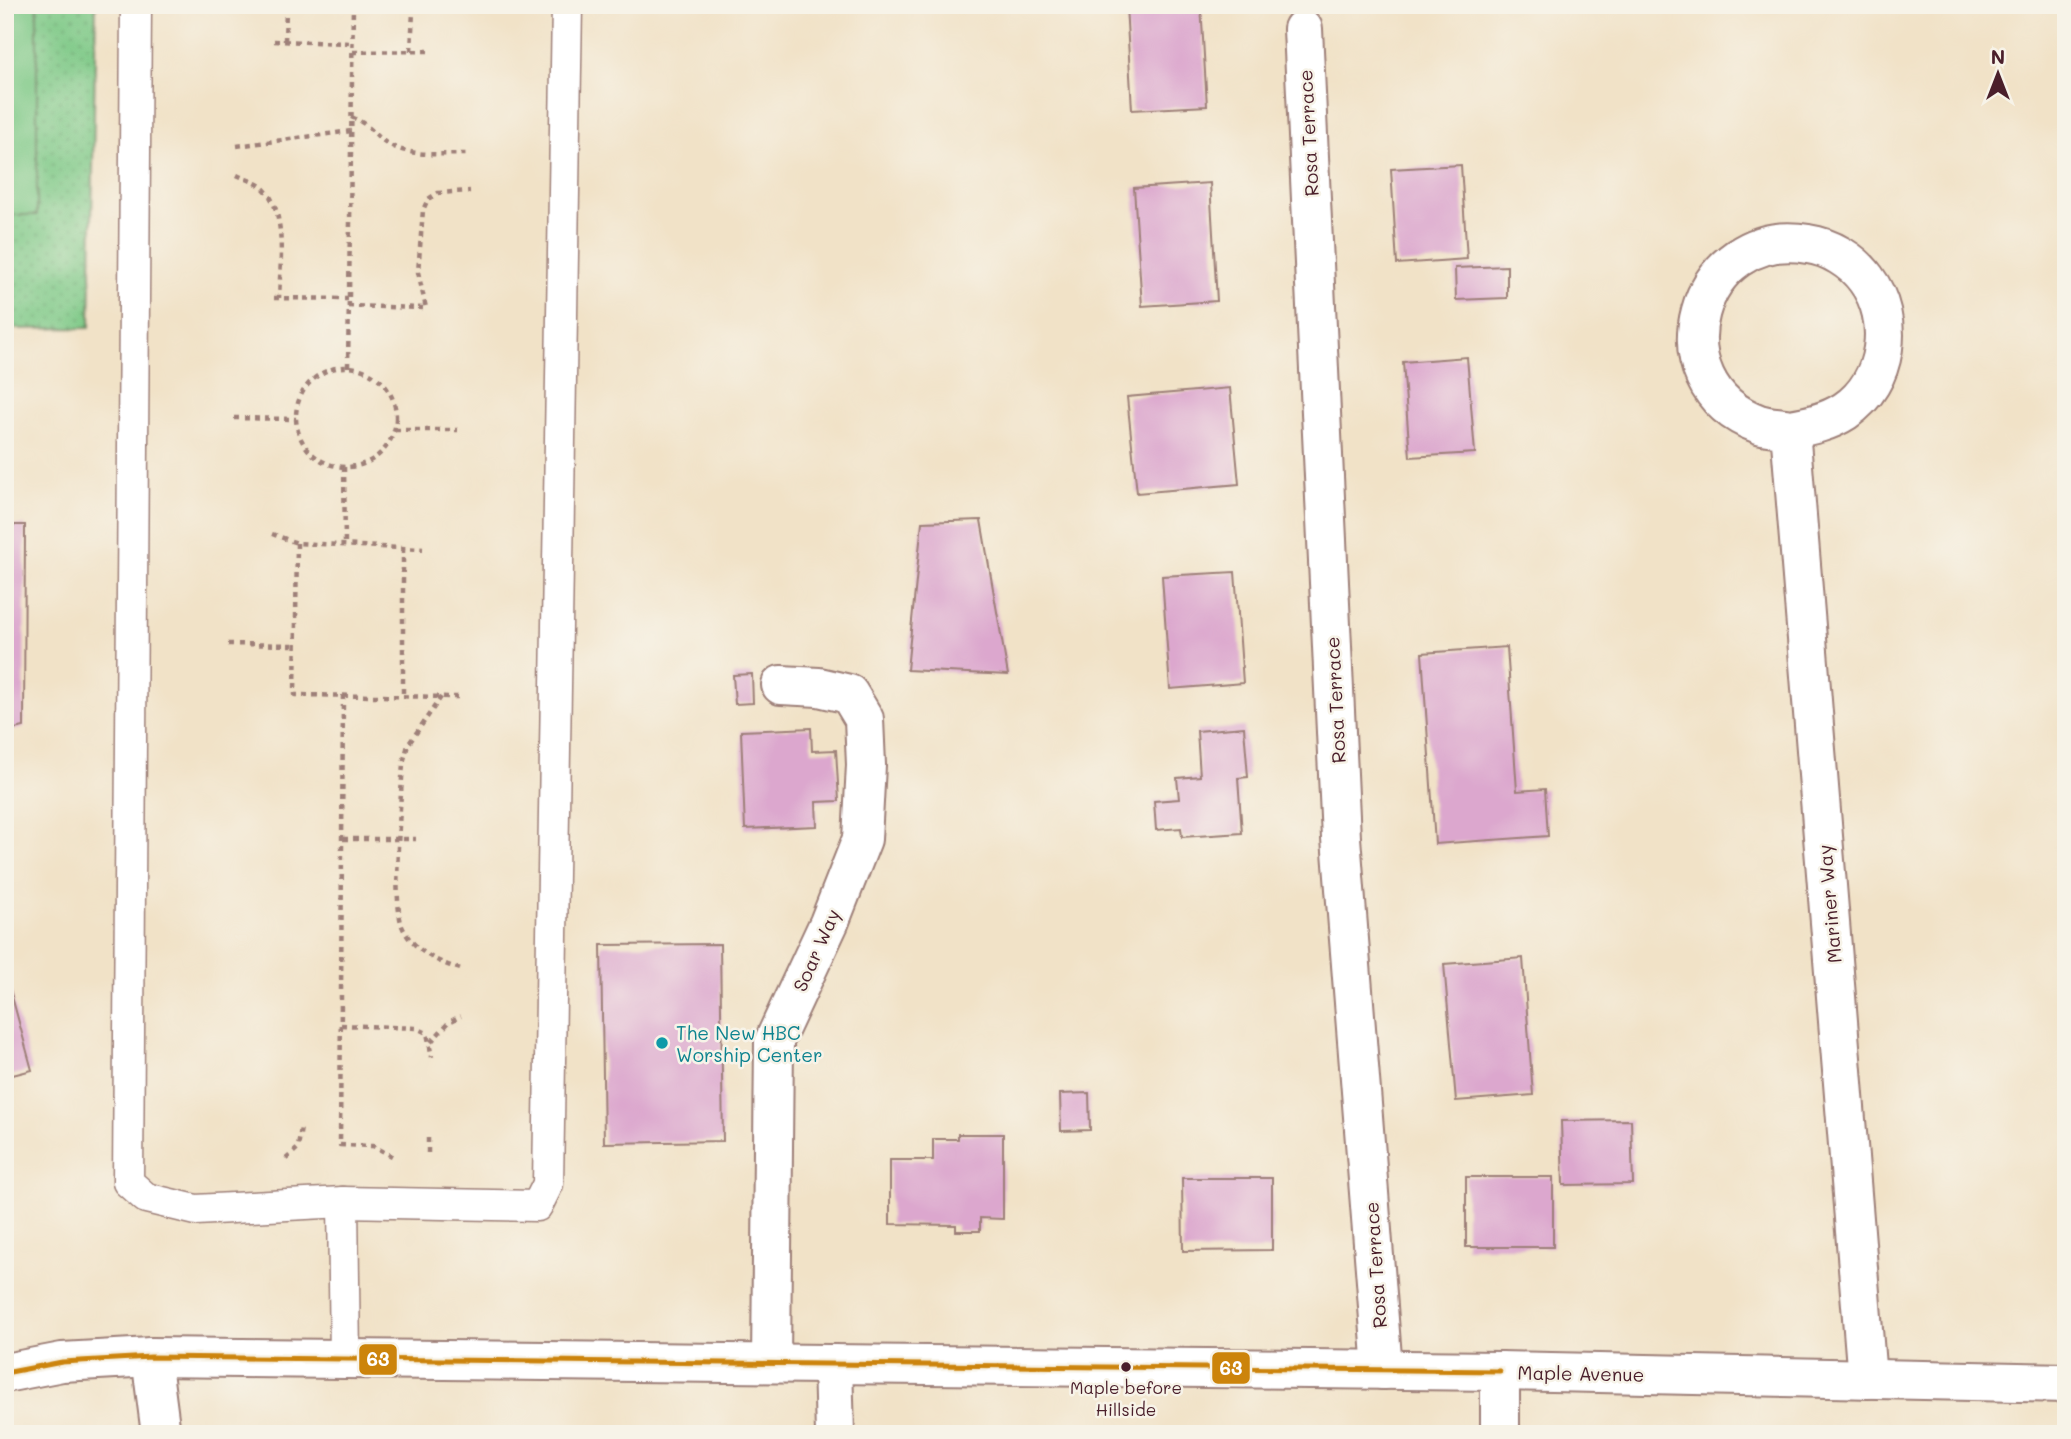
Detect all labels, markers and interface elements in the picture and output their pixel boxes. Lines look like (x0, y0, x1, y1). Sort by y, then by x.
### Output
north arrow (1962, 38, 2032, 108)
text: N (1991, 44, 2005, 69)
street label: Rosa Terrace (1292, 69, 1324, 197)
street label: Rosa Terrace (1319, 636, 1351, 764)
street label: Mariner Way (1811, 844, 1847, 964)
street label: Soar Way (787, 905, 845, 995)
place label: The New HBC Worship Center (676, 1020, 823, 1067)
marker: The New HBC Worship Center (654, 1035, 670, 1051)
street label: Rosa Terrace (1358, 1201, 1392, 1329)
line badge: 63 (358, 1343, 398, 1376)
text: 63 (367, 1346, 389, 1371)
line badge: 63 (1211, 1351, 1251, 1385)
text: 63 (1220, 1355, 1242, 1380)
street label: Maple Avenue (1517, 1359, 1645, 1387)
marker: Maple before Hillside (1119, 1360, 1133, 1374)
place label: Maple before Hillside (1070, 1376, 1182, 1420)

